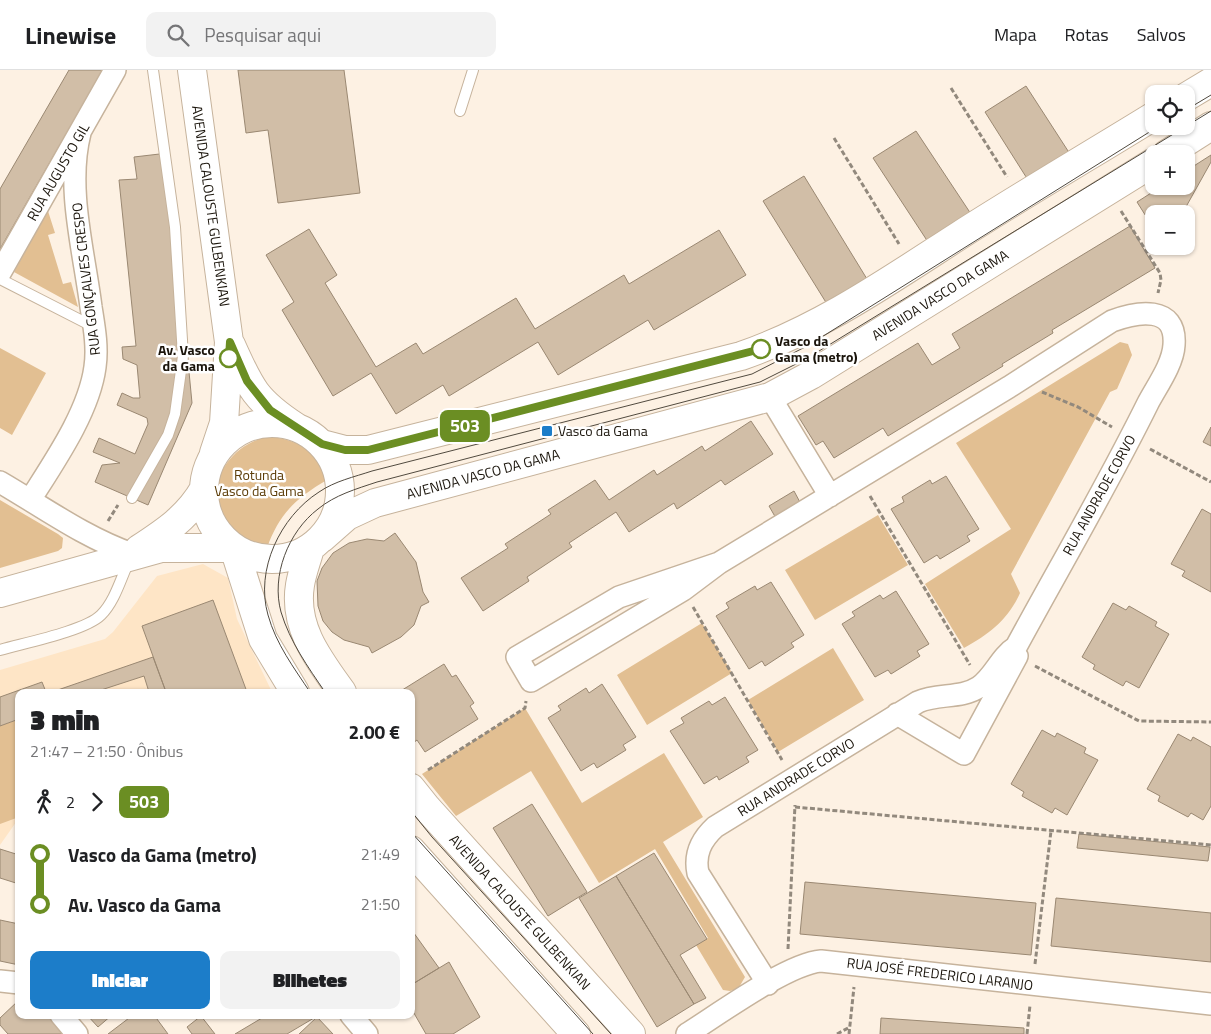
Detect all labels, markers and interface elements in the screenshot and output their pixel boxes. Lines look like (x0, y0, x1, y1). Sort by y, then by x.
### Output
search box (146, 12, 496, 57)
text: Linewise (25, 17, 116, 53)
text: Pesquisar aqui (204, 20, 321, 49)
icon: search (164, 21, 192, 49)
text: Mapa (994, 21, 1037, 48)
text: Rotas (1065, 21, 1109, 48)
text: Salvos (1137, 21, 1186, 48)
map controls (1145, 85, 1195, 255)
button: locate (1145, 85, 1195, 135)
street label: AVENIDA CALOUSTE GULBENKIAN (187, 104, 236, 308)
street label: RUA AUGUSTO GIL (21, 119, 94, 224)
button: + (1145, 145, 1195, 195)
street label: RUA GONÇALVES CRESPO (66, 201, 105, 357)
button: − (1145, 205, 1195, 255)
street label: AVENIDA VASCO DA GAMA (867, 244, 1013, 345)
place label: Vasco da Gama (metro) (775, 330, 858, 367)
place label: Av. Vasco da Gama (158, 339, 215, 376)
marker: Vasco da Gama (metro) (751, 339, 771, 359)
marker: Av. Vasco da Gama (219, 348, 239, 368)
line badge: 503 (436, 410, 494, 442)
text: 503 (450, 412, 480, 439)
place label: Vasco da Gama (558, 420, 648, 441)
marker: Vasco da Gama (540, 424, 554, 438)
street label: RUA ANDRADE CORVO (1057, 431, 1140, 559)
street label: AVENIDA VASCO DA GAMA (404, 443, 562, 504)
park label: Rotunda Vasco da Gama (214, 464, 304, 501)
text: 3 min (30, 698, 100, 741)
text: 2.00 € (348, 717, 400, 746)
street label: RUA ANDRADE CORVO (733, 732, 859, 821)
text: 21:47 – 21:50 · Ônibus (30, 739, 183, 763)
icon: walk (30, 788, 58, 816)
icon: forward (83, 788, 111, 816)
text: 503 (129, 788, 159, 815)
text: 2 (66, 790, 75, 814)
street label: AVENIDA CALOUSTE GULBENKIAN (445, 829, 596, 994)
text: Vasco da Gama (metro) (68, 840, 257, 869)
text: 21:49 (361, 842, 400, 866)
text: Av. Vasco da Gama (68, 890, 221, 919)
text: 21:50 (361, 892, 400, 916)
button: Iniciar (30, 951, 210, 1009)
button: Bilhetes (220, 951, 400, 1009)
street label: RUA JOSÉ FREDERICO LARANJO (846, 952, 1034, 995)

